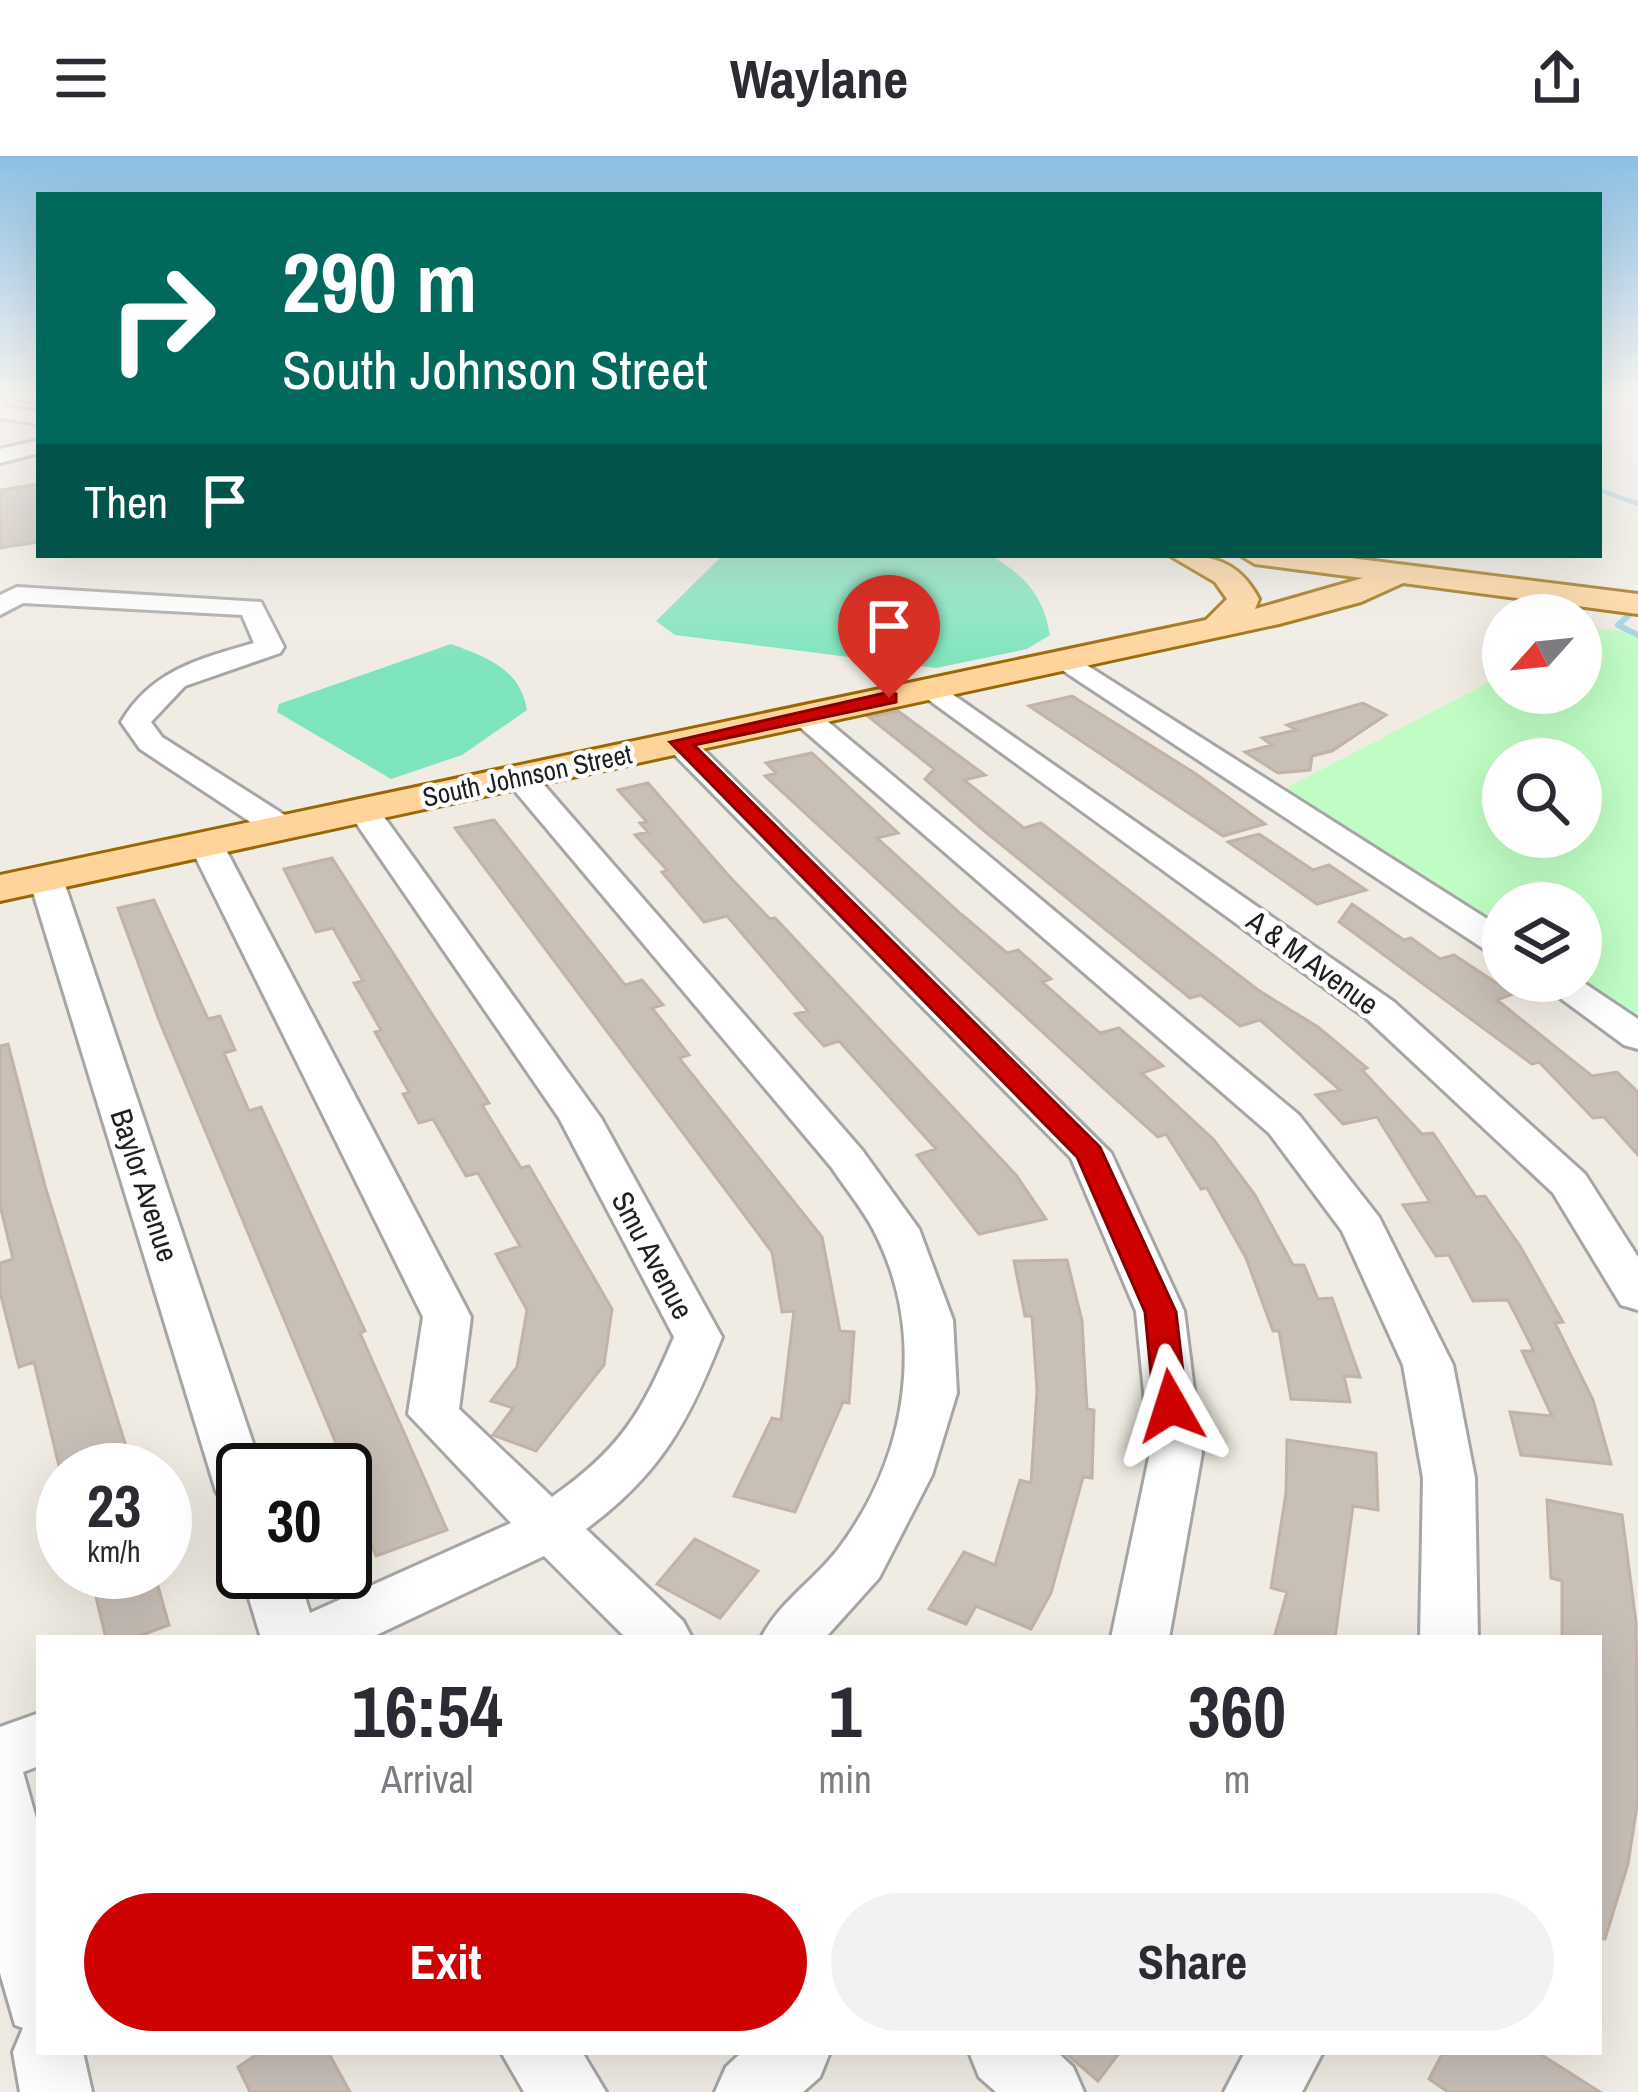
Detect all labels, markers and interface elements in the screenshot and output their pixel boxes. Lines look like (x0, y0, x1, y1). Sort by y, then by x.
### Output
text: Waylane (730, 42, 908, 115)
icon: menu (48, 45, 114, 111)
icon: share (1524, 45, 1590, 111)
text: 290 m (282, 225, 477, 338)
icon: right (84, 240, 240, 396)
text: South Johnson Street (282, 333, 708, 406)
icon: arrive (192, 468, 258, 534)
text: Then (84, 471, 168, 532)
pin (838, 575, 940, 698)
icon: arrive (856, 593, 922, 659)
north arrow (1482, 594, 1602, 714)
map controls (1482, 594, 1602, 1002)
street label: South Johnson Street (419, 735, 635, 815)
button: search (1482, 738, 1602, 858)
button: layers (1482, 882, 1602, 1002)
street label: A & M Avenue (1238, 900, 1387, 1023)
street label: Baylor Avenue (102, 1104, 188, 1266)
street label: Smu Avenue (603, 1184, 703, 1326)
position arrow (1108, 1343, 1234, 1469)
speed limit sign: 30 (216, 1443, 372, 1599)
text: 23 (87, 1465, 141, 1546)
text: km/h (87, 1531, 141, 1571)
text: 16:54 (352, 1662, 503, 1759)
text: 1 (829, 1662, 862, 1759)
text: 360 (1188, 1662, 1286, 1759)
text: Arrival (381, 1753, 473, 1805)
text: min (819, 1753, 872, 1805)
text: m (1224, 1753, 1250, 1805)
button: Exit (84, 1893, 807, 2031)
button: Share (831, 1893, 1554, 2031)

